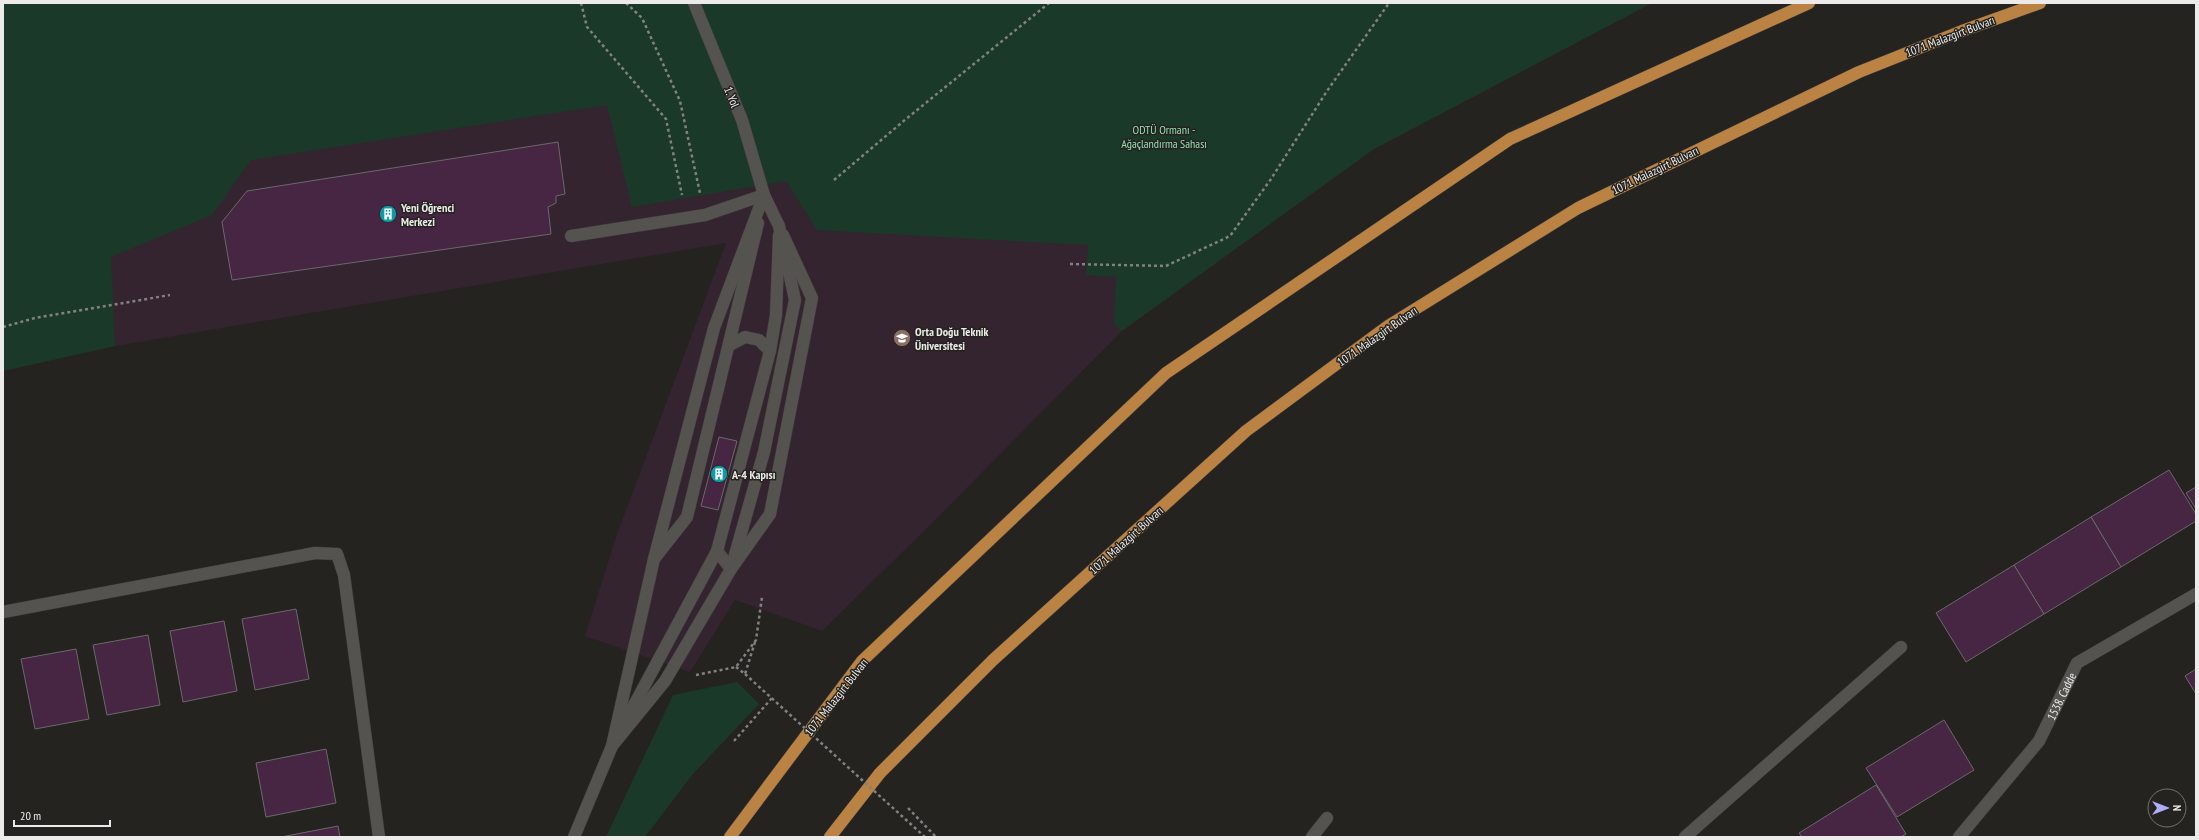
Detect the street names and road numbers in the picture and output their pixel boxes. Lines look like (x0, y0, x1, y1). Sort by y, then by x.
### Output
street label: 1071 Malazgirt Bulvarı (1903, 12, 1997, 60)
street label: 1. Yol (721, 84, 743, 110)
street label: 1071 Malazgirt Bulvarı (1609, 143, 1701, 197)
street label: 1071 Malazgirt Bulvarı (1334, 303, 1420, 369)
street label: 1071 Malazgirt Bulvarı (1086, 503, 1166, 577)
street label: 1071 Malazgirt Bulvarı (801, 655, 871, 739)
street label: 1538. Cadde (2043, 670, 2079, 722)

